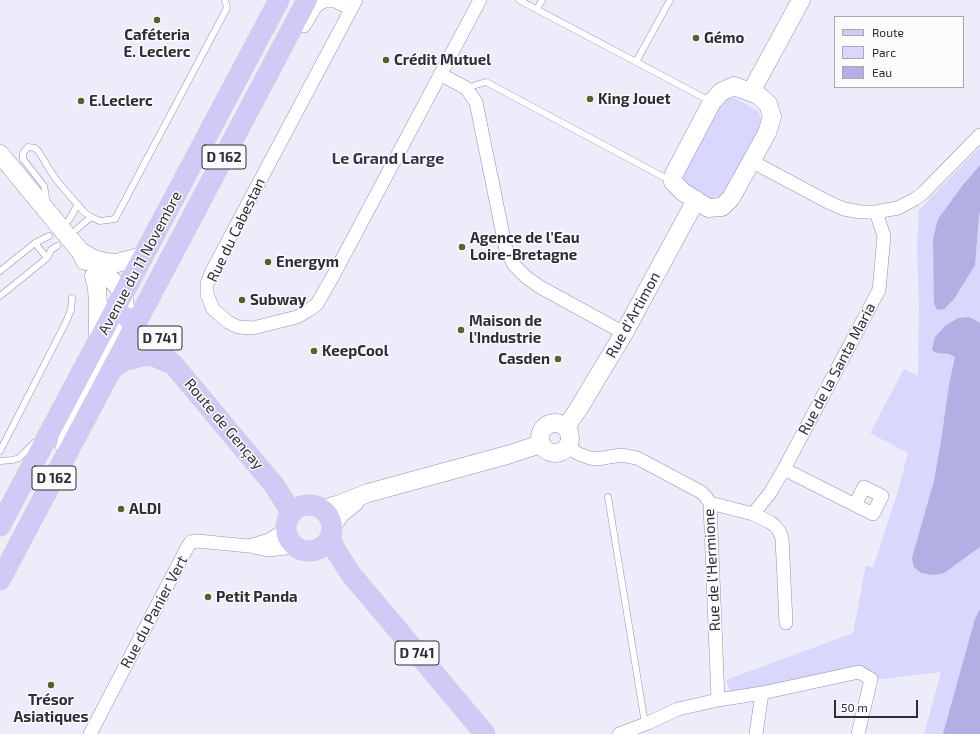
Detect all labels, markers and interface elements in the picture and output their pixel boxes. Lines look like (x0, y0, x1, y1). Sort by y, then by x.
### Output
marker: Caféteria E. Leclerc (152, 15, 162, 25)
legend (834, 16, 964, 88)
text: Route (872, 25, 904, 39)
place label: Caféteria E. Leclerc (124, 26, 190, 61)
place label: Gémo (704, 29, 744, 47)
marker: Gémo (691, 33, 701, 43)
text: Parc (872, 45, 896, 59)
place label: Crédit Mutuel (394, 51, 491, 69)
marker: Crédit Mutuel (381, 55, 391, 65)
text: Eau (872, 65, 892, 79)
place label: King Jouet (598, 90, 671, 108)
place label: E.Leclerc (89, 92, 153, 110)
marker: King Jouet (585, 94, 595, 104)
marker: E.Leclerc (76, 96, 86, 106)
road number: D 162 (202, 145, 246, 169)
district label: Le Grand Large (332, 149, 444, 169)
street label: Rue du Cabestan (203, 175, 269, 285)
street label: Avenue du 11 Novembre (95, 188, 185, 338)
place label: Agence de l'Eau Loire-Bretagne (470, 229, 580, 264)
marker: Agence de l'Eau Loire-Bretagne (457, 242, 467, 252)
place label: Energym (276, 253, 339, 271)
marker: Energym (263, 257, 273, 267)
street label: Rue d'Artimon (602, 269, 664, 361)
place label: Subway (250, 291, 306, 309)
marker: Subway (237, 295, 247, 305)
street label: Rue de la Santa Maria (794, 300, 880, 438)
place label: Maison de l'Industrie (469, 312, 542, 347)
marker: Maison de l'Industrie (456, 325, 466, 335)
road number: D 741 (138, 326, 182, 350)
place label: KeepCool (322, 342, 389, 360)
marker: KeepCool (309, 346, 319, 356)
place label: Casden (498, 350, 550, 368)
marker: Casden (553, 354, 563, 364)
street label: Route de Gençay (181, 375, 267, 473)
road number: D 162 (32, 466, 76, 490)
place label: ALDI (129, 500, 161, 518)
marker: ALDI (116, 504, 126, 514)
street label: Rue de l'Hermione (700, 508, 724, 632)
street label: Rue du Panier Vert (117, 553, 191, 671)
place label: Petit Panda (216, 588, 298, 606)
marker: Petit Panda (203, 592, 213, 602)
road number: D 741 (395, 641, 439, 665)
marker: Trésor Asiatiques (46, 680, 56, 690)
place label: Trésor Asiatiques (14, 691, 88, 726)
scale bar (836, 692, 920, 718)
text: 50 m (841, 700, 868, 714)

